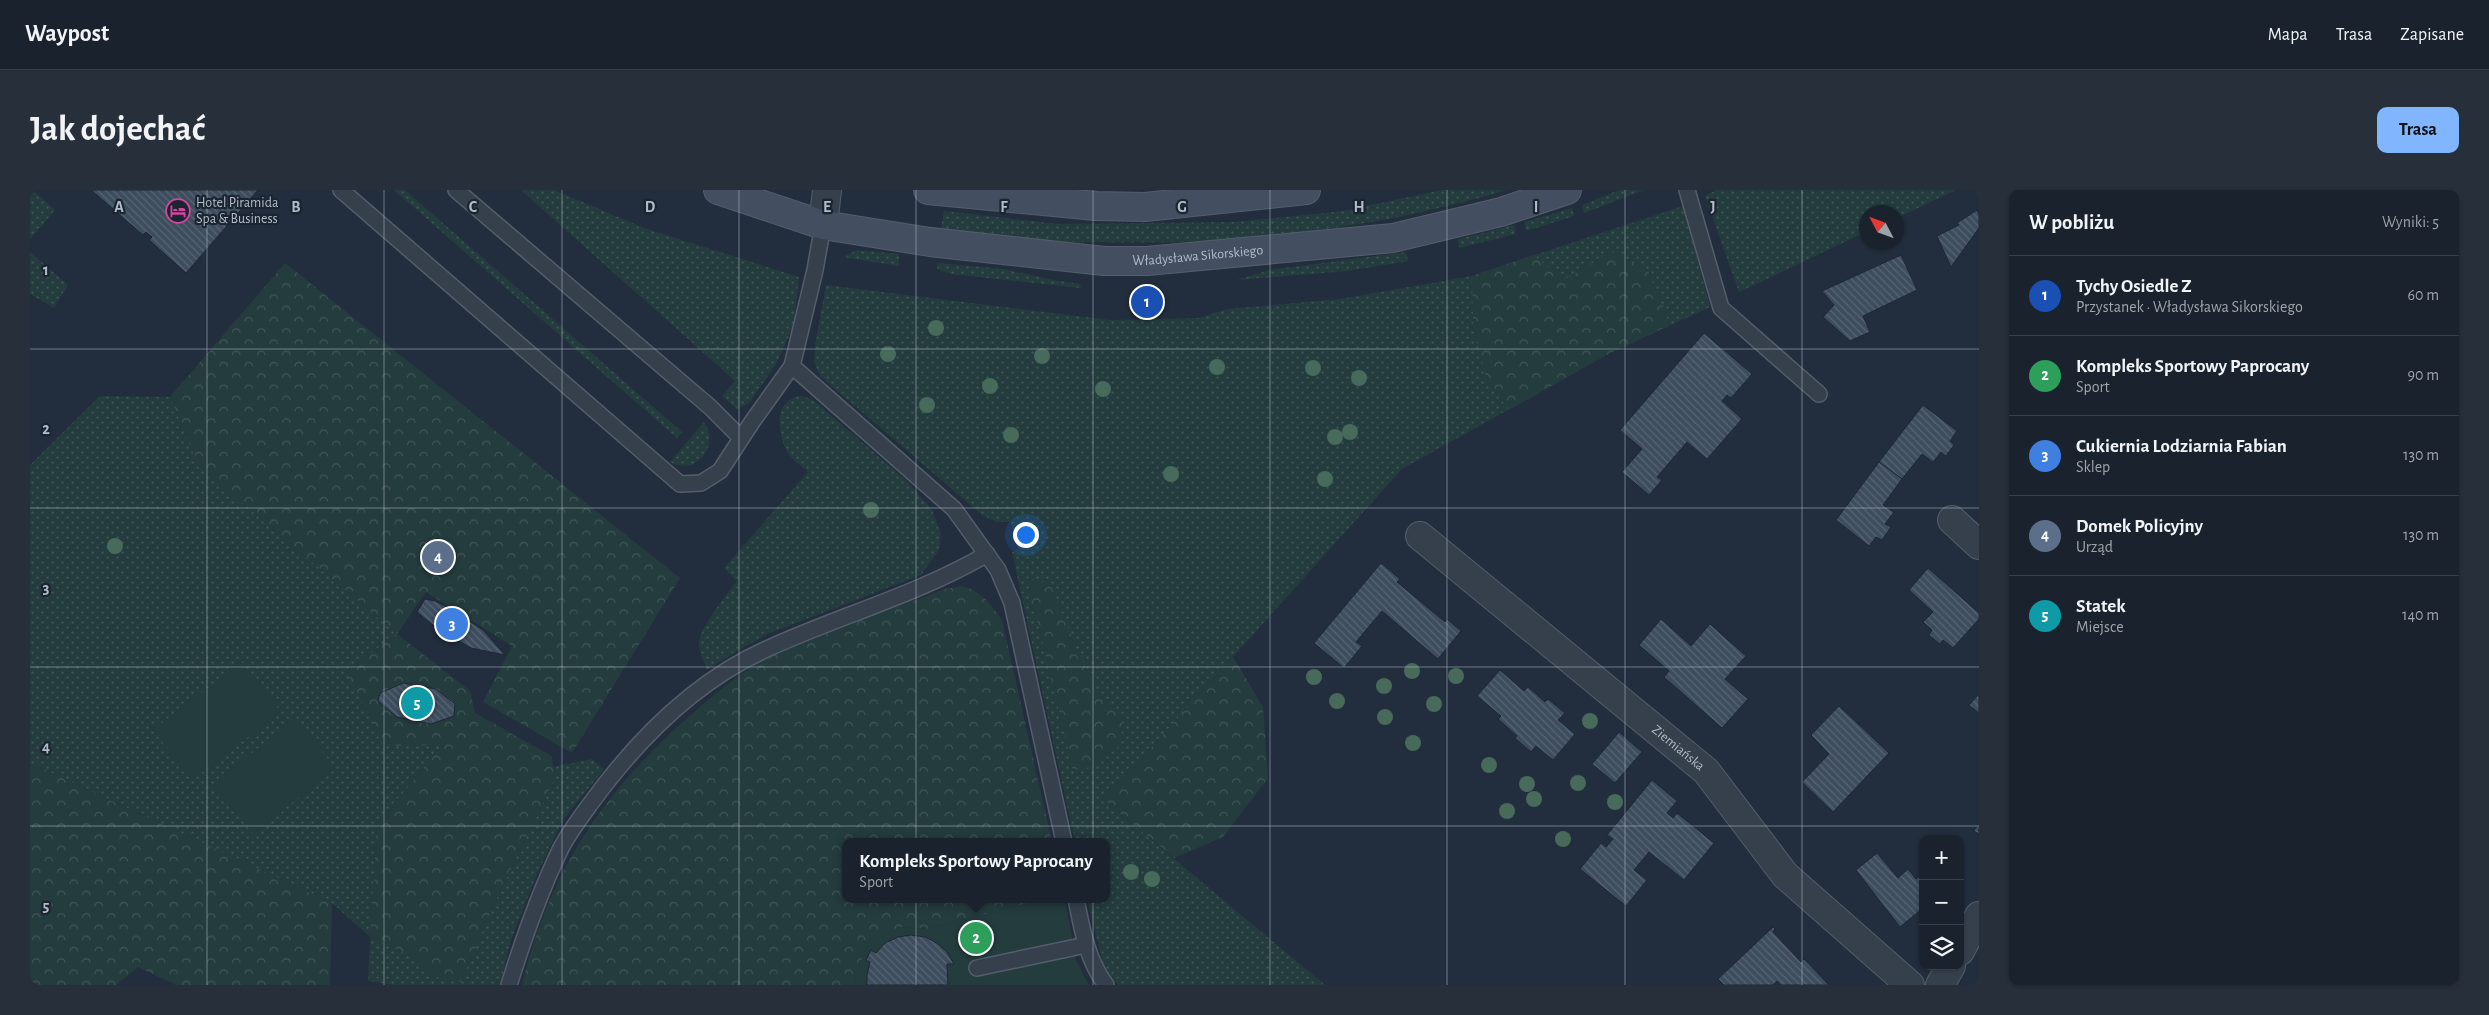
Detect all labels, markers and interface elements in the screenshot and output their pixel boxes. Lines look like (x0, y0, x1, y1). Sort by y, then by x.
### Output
text: Waypost (25, 22, 109, 46)
text: Mapa (2268, 26, 2308, 44)
text: Trasa (2336, 26, 2372, 44)
text: Zapisane (2400, 26, 2464, 44)
button: Trasa (2377, 107, 2459, 153)
text: Jak dojechać (30, 112, 205, 147)
place label: Hotel Piramida Spa & Business (196, 196, 279, 226)
hotel icon: Hotel Piramida Spa & Business (165, 198, 191, 224)
text: A (114, 199, 124, 215)
text: B (291, 199, 301, 215)
text: C (469, 199, 478, 215)
text: D (645, 199, 656, 215)
text: E (823, 199, 831, 215)
text: F (1000, 199, 1008, 215)
text: G (1177, 199, 1187, 215)
text: H (1353, 199, 1365, 215)
text: I (1534, 199, 1538, 215)
text: J (1710, 199, 1716, 215)
north arrow (1859, 205, 1904, 250)
text: W pobliżu (2029, 212, 2114, 233)
text: Wyniki: 5 (2382, 214, 2439, 230)
street label: Władysława Sikorskiego (1132, 243, 1264, 268)
text: 1 (43, 262, 49, 278)
text: Tychy Osiedle Z (2076, 277, 2192, 296)
pin: 1 (1131, 283, 1163, 321)
text: 1 (2042, 287, 2048, 303)
text: 60 m (2408, 287, 2439, 303)
text: Przystanek · Władysława Sikorskiego (2076, 299, 2303, 315)
text: Kompleks Sportowy Paprocany (2076, 357, 2309, 376)
text: 2 (2041, 367, 2049, 383)
text: 90 m (2408, 367, 2439, 383)
text: Sport (2076, 379, 2110, 395)
text: 2 (42, 421, 50, 437)
text: Cukiernia Lodziarnia Fabian (2076, 437, 2287, 456)
text: 3 (2042, 447, 2048, 463)
text: 130 m (2403, 447, 2439, 463)
text: Sklep (2076, 459, 2110, 475)
text: Domek Policyjny (2076, 517, 2203, 536)
your location (1013, 522, 1039, 548)
text: 4 (2041, 527, 2049, 543)
text: 130 m (2403, 527, 2439, 543)
pin: 4 (422, 538, 454, 576)
text: Urząd (2076, 539, 2113, 555)
text: 3 (43, 580, 50, 596)
text: Statek (2076, 597, 2126, 616)
pin: 3 (436, 605, 468, 643)
text: 5 (2042, 607, 2048, 623)
text: 140 m (2402, 607, 2439, 623)
text: Miejsce (2076, 619, 2124, 635)
pin: 5 (401, 684, 433, 722)
street label: Ziemiańska (1649, 723, 1707, 774)
text: 4 (42, 739, 50, 755)
map controls (1919, 835, 1964, 970)
button: + (1919, 835, 1964, 880)
popup (842, 838, 1110, 903)
text: Kompleks Sportowy Paprocany (859, 852, 1093, 871)
text: Sport (859, 874, 893, 890)
button: − (1919, 880, 1964, 925)
text: 5 (43, 898, 50, 914)
pin: 2 (960, 919, 992, 957)
button: layers (1919, 925, 1964, 970)

